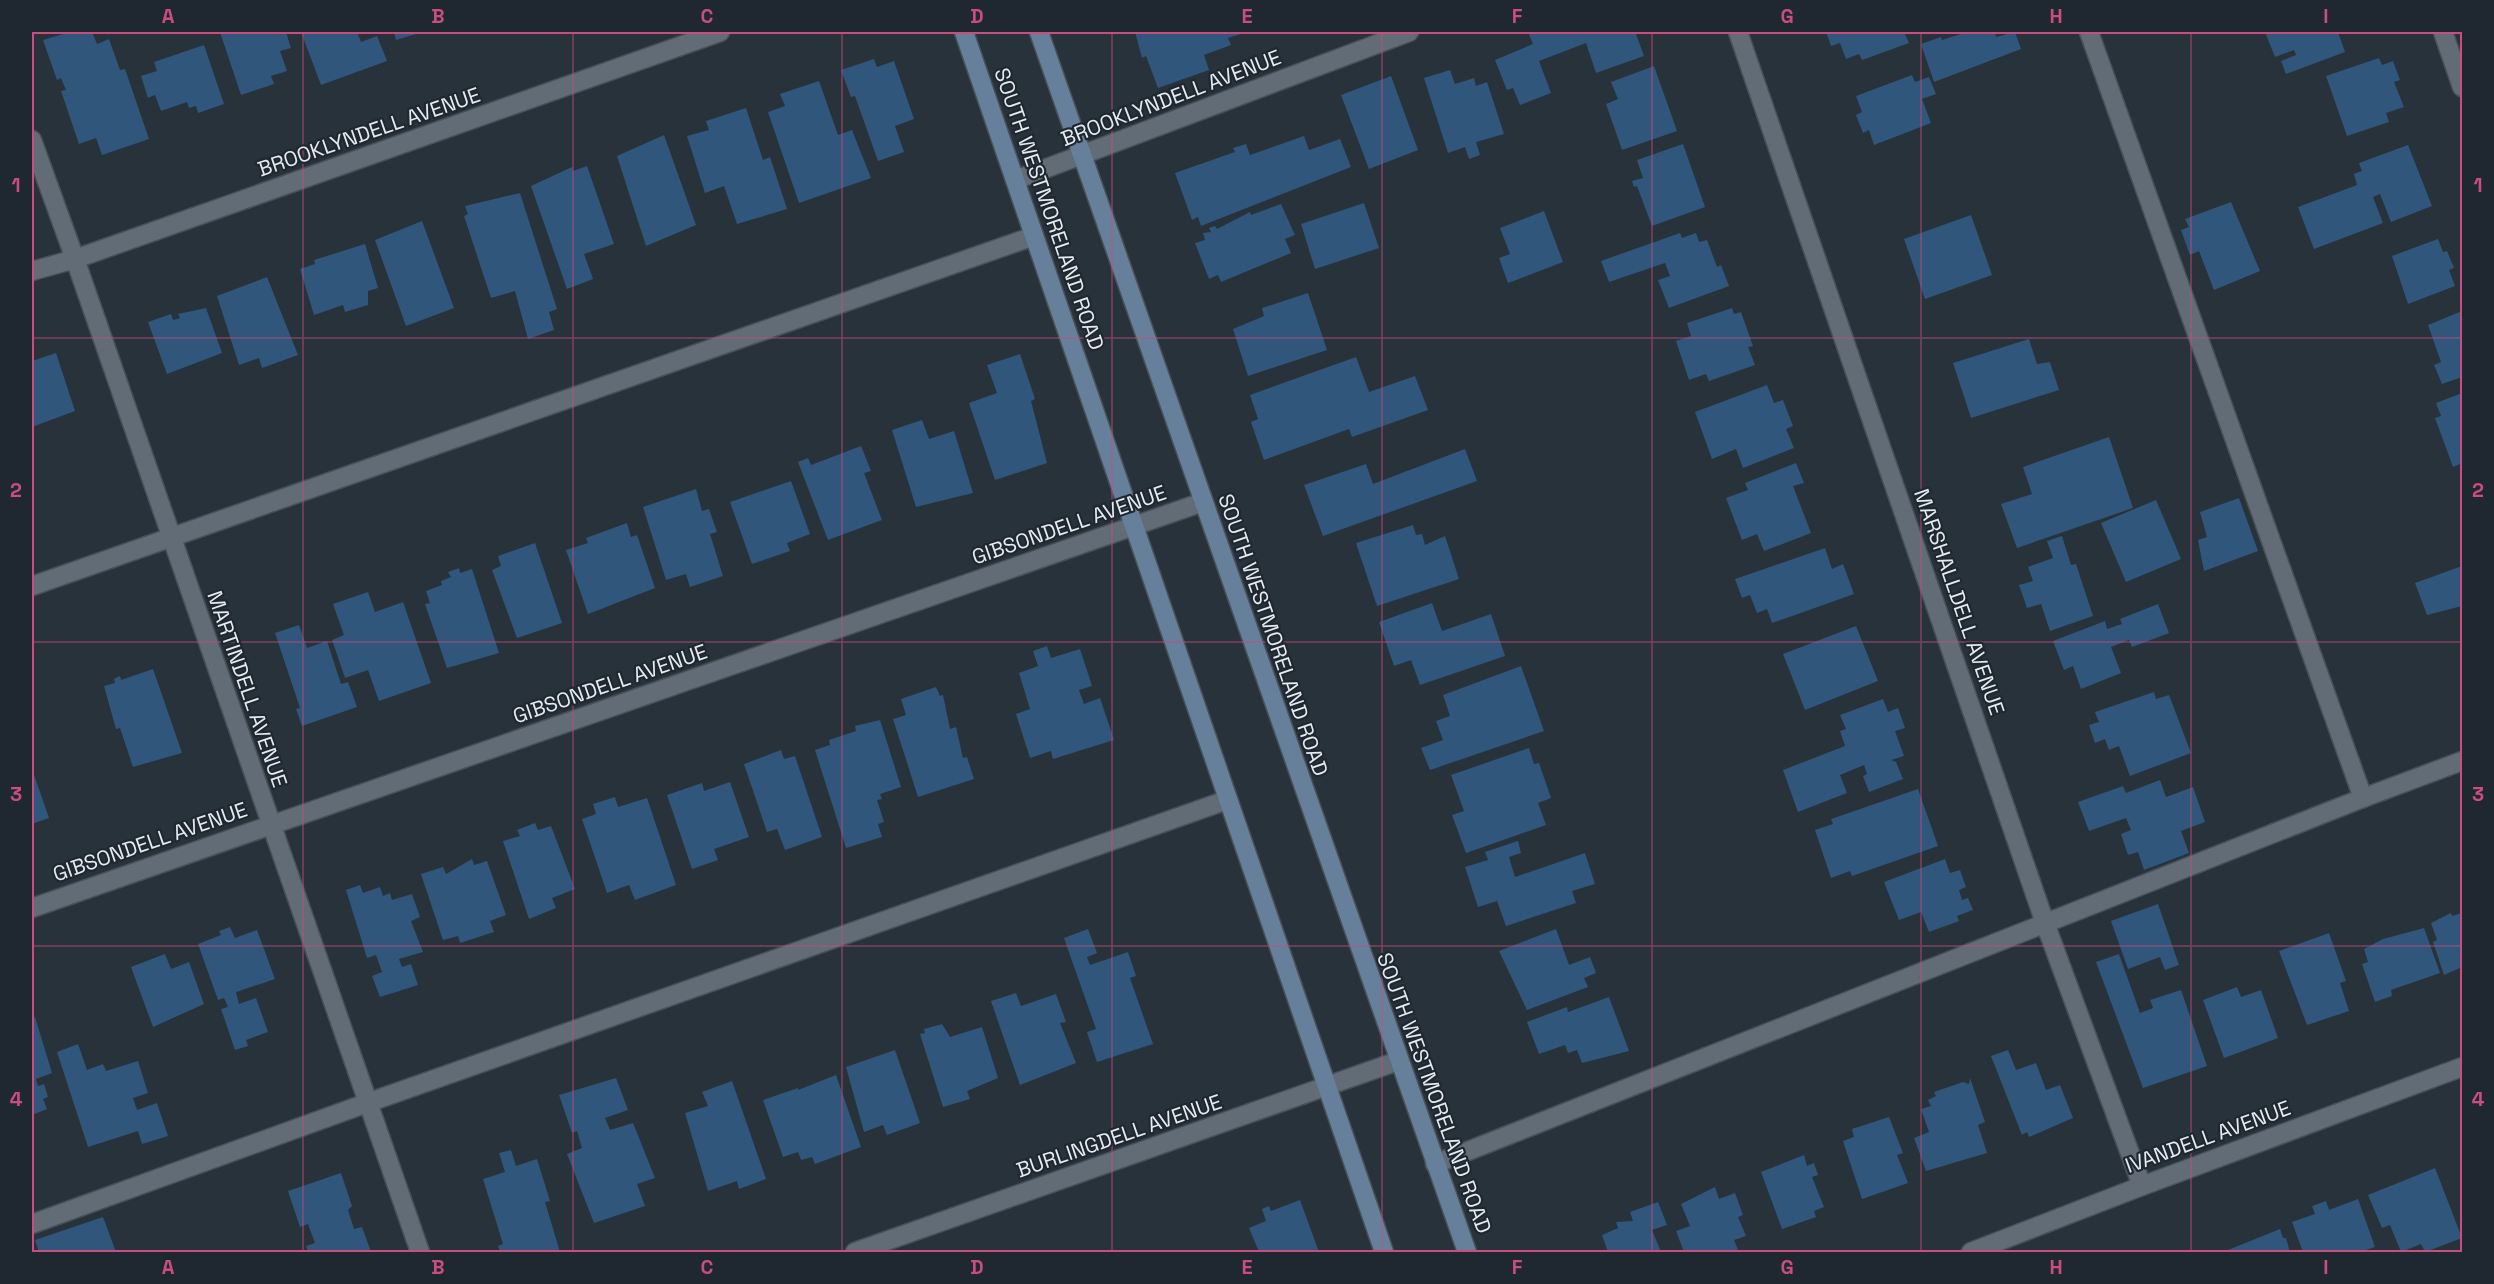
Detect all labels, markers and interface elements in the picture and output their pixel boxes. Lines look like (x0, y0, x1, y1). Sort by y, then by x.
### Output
text: A (162, 3, 175, 29)
text: B (431, 3, 445, 29)
text: C (701, 3, 714, 29)
text: D (970, 3, 984, 29)
text: E (1241, 3, 1253, 29)
text: F (1512, 3, 1523, 29)
text: G (1780, 3, 1794, 29)
text: H (2049, 3, 2063, 29)
text: I (2323, 3, 2329, 29)
street label: BROOKLYNDELL AVENUE (1057, 43, 1285, 152)
street label: SOUTH WESTMORELAND ROAD (988, 64, 1111, 353)
street label: BROOKLYNDELL AVENUE (254, 81, 484, 182)
text: 1 (11, 172, 21, 198)
text: 1 (2473, 172, 2483, 198)
text: 2 (10, 477, 22, 503)
text: 2 (2472, 477, 2484, 503)
street label: GIBSONDELL AVENUE (968, 479, 1170, 570)
street label: MARSHALLDELL AVENUE (1908, 485, 2011, 718)
street label: SOUTH WESTMORELAND ROAD (1212, 490, 1335, 779)
street label: MARTINDELL AVENUE (201, 587, 294, 791)
street label: GIBSONDELL AVENUE (509, 638, 711, 729)
text: 3 (10, 781, 22, 807)
text: 3 (2472, 781, 2484, 807)
street label: GIBSONDELL AVENUE (49, 796, 251, 887)
street label: SOUTH WESTMORELAND ROAD (1371, 949, 1498, 1237)
text: 4 (10, 1086, 23, 1112)
text: 4 (2472, 1086, 2485, 1112)
street label: BURLINGDELL AVENUE (1013, 1088, 1225, 1183)
street label: IVANDELL AVENUE (2121, 1094, 2294, 1179)
text: A (162, 1254, 175, 1280)
text: B (431, 1254, 445, 1280)
text: C (701, 1254, 714, 1280)
text: D (970, 1254, 984, 1280)
text: E (1241, 1254, 1253, 1280)
text: F (1512, 1254, 1523, 1280)
text: G (1780, 1254, 1794, 1280)
text: H (2049, 1254, 2063, 1280)
text: I (2323, 1254, 2329, 1280)

